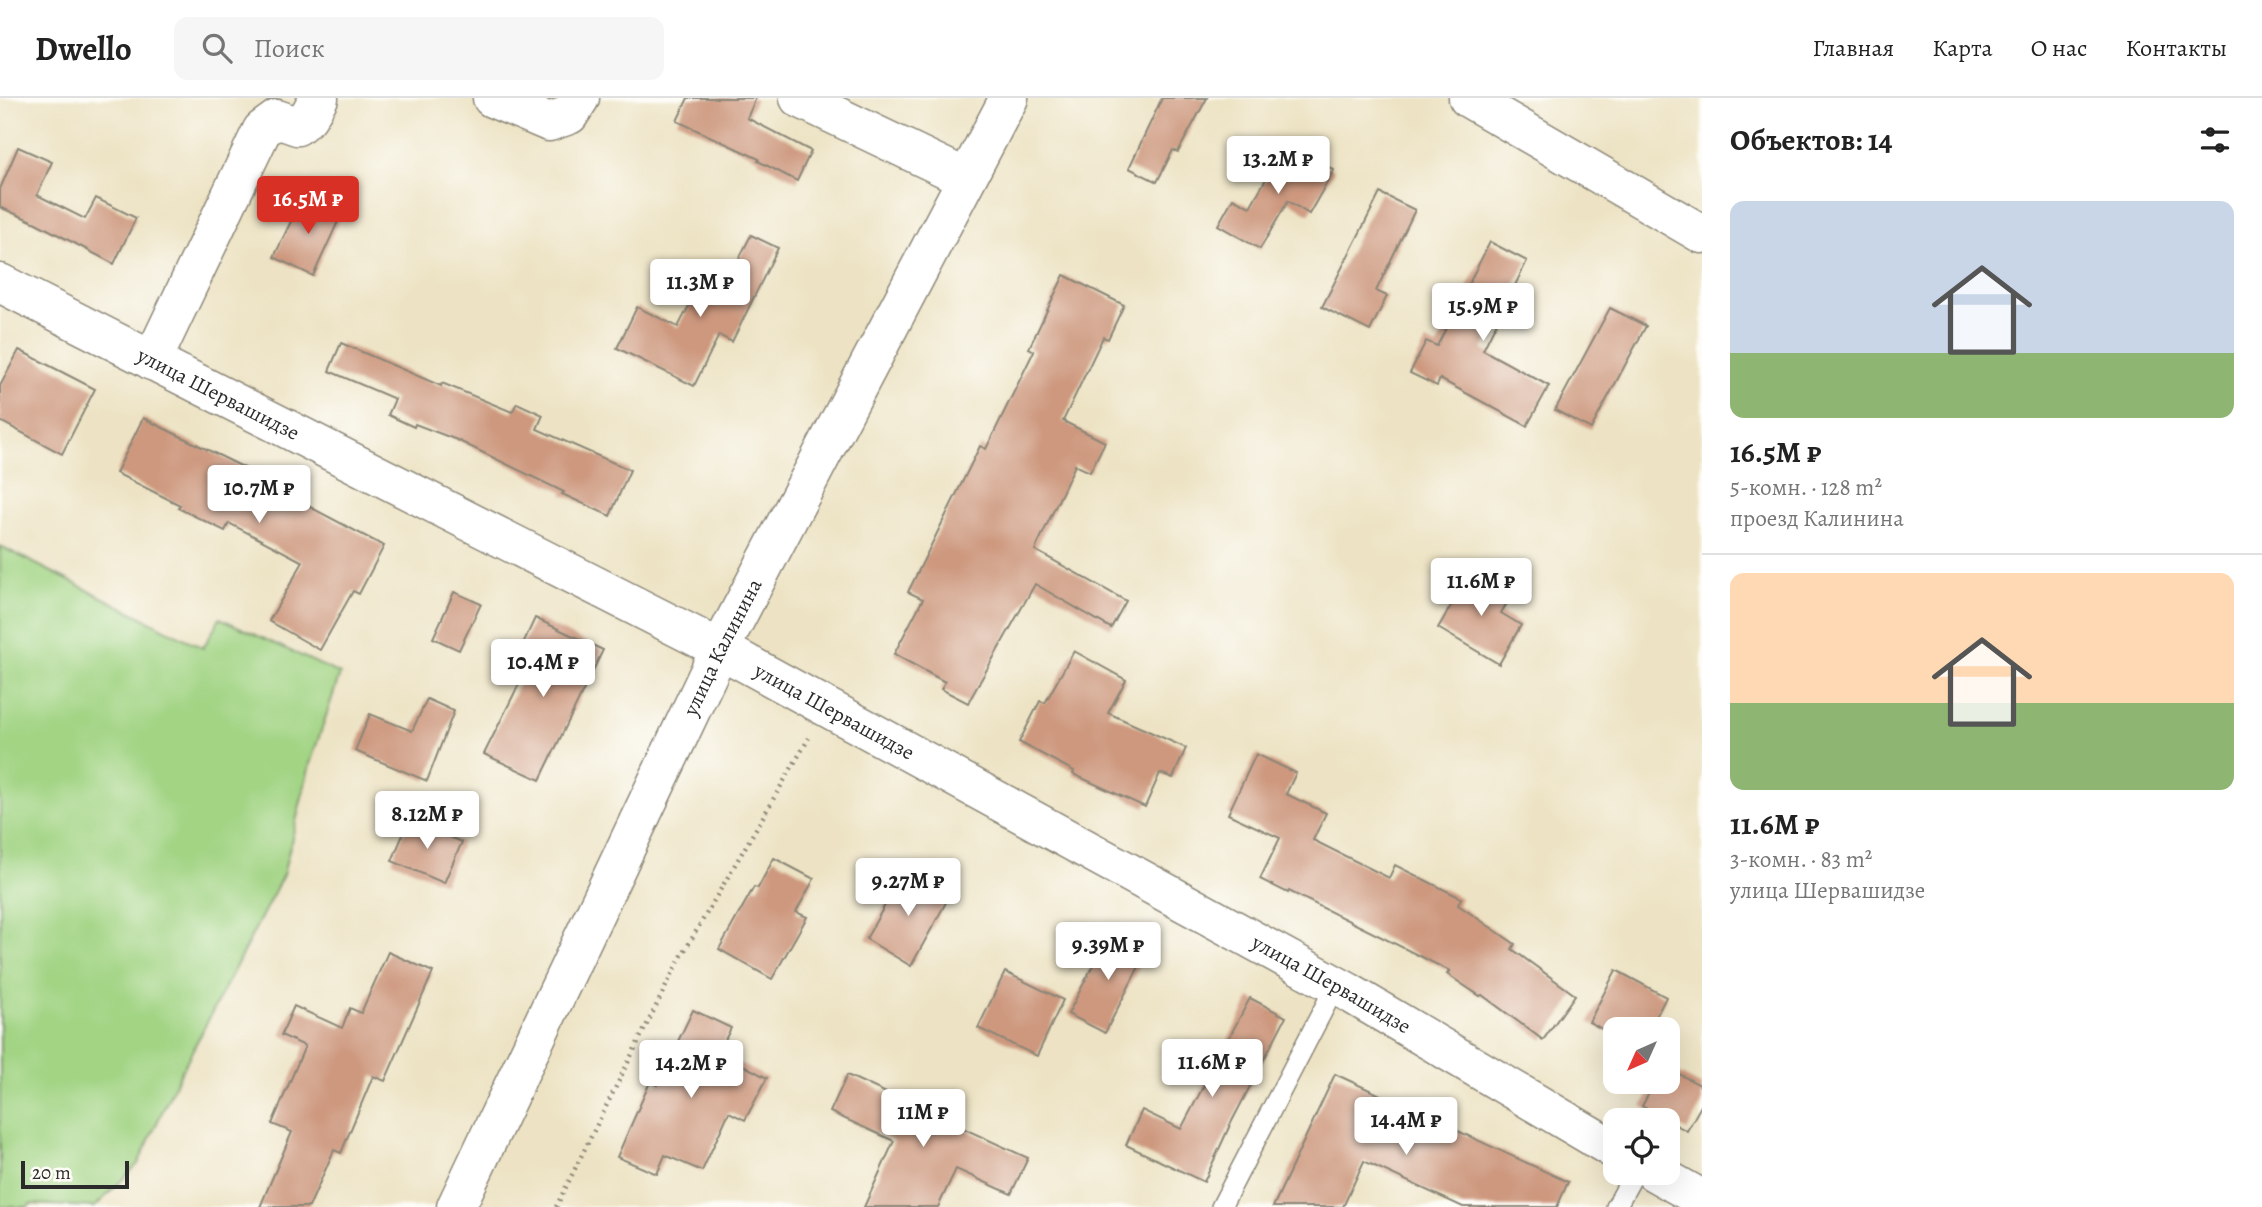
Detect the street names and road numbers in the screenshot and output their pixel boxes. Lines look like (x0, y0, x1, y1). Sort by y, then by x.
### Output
street label: улица Шервашидзе (132, 341, 304, 447)
street label: улица Калинина (676, 573, 769, 721)
street label: улица Шервашидзе (748, 656, 919, 767)
street label: улица Шервашидзе (1246, 928, 1416, 1040)

